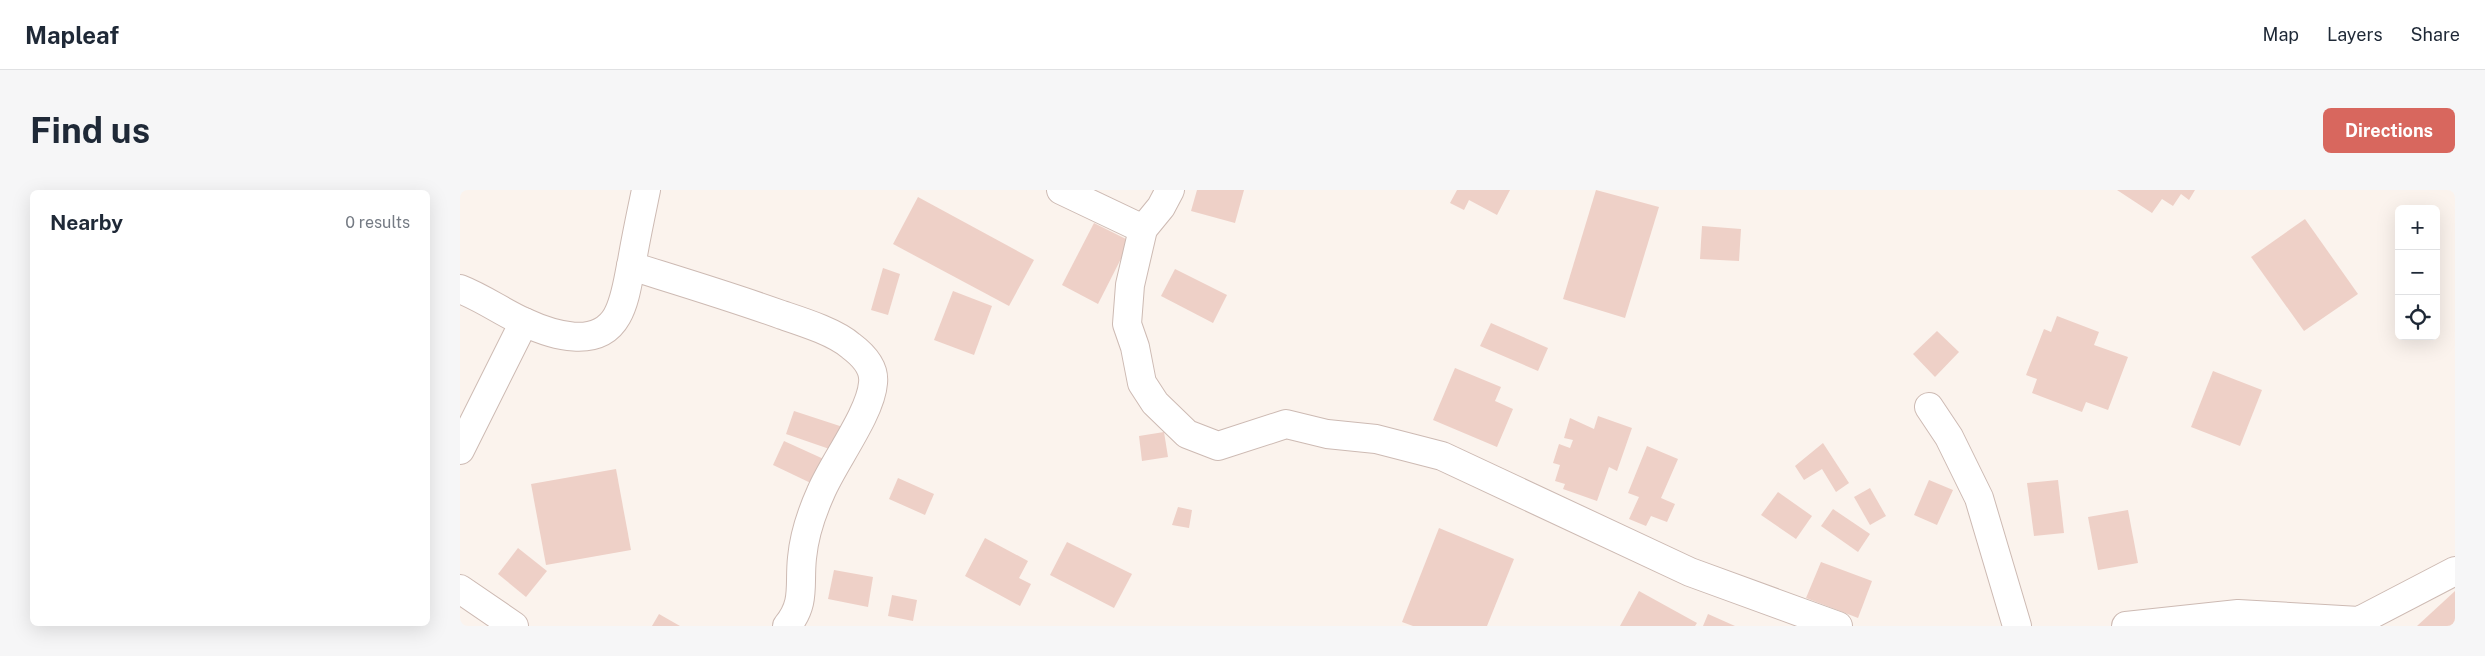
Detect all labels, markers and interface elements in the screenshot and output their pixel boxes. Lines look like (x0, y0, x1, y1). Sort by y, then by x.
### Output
text: Mapleaf (25, 21, 119, 49)
text: Map (2263, 24, 2299, 45)
text: Layers (2327, 24, 2383, 45)
text: Share (2411, 24, 2460, 45)
button: Directions (2323, 108, 2455, 153)
text: Find us (30, 110, 150, 151)
map controls (2395, 205, 2440, 340)
button: + (2395, 205, 2440, 250)
text: Nearby (50, 210, 123, 235)
text: 0 results (345, 213, 410, 232)
button: − (2395, 250, 2440, 295)
button: locate (2395, 295, 2440, 340)

